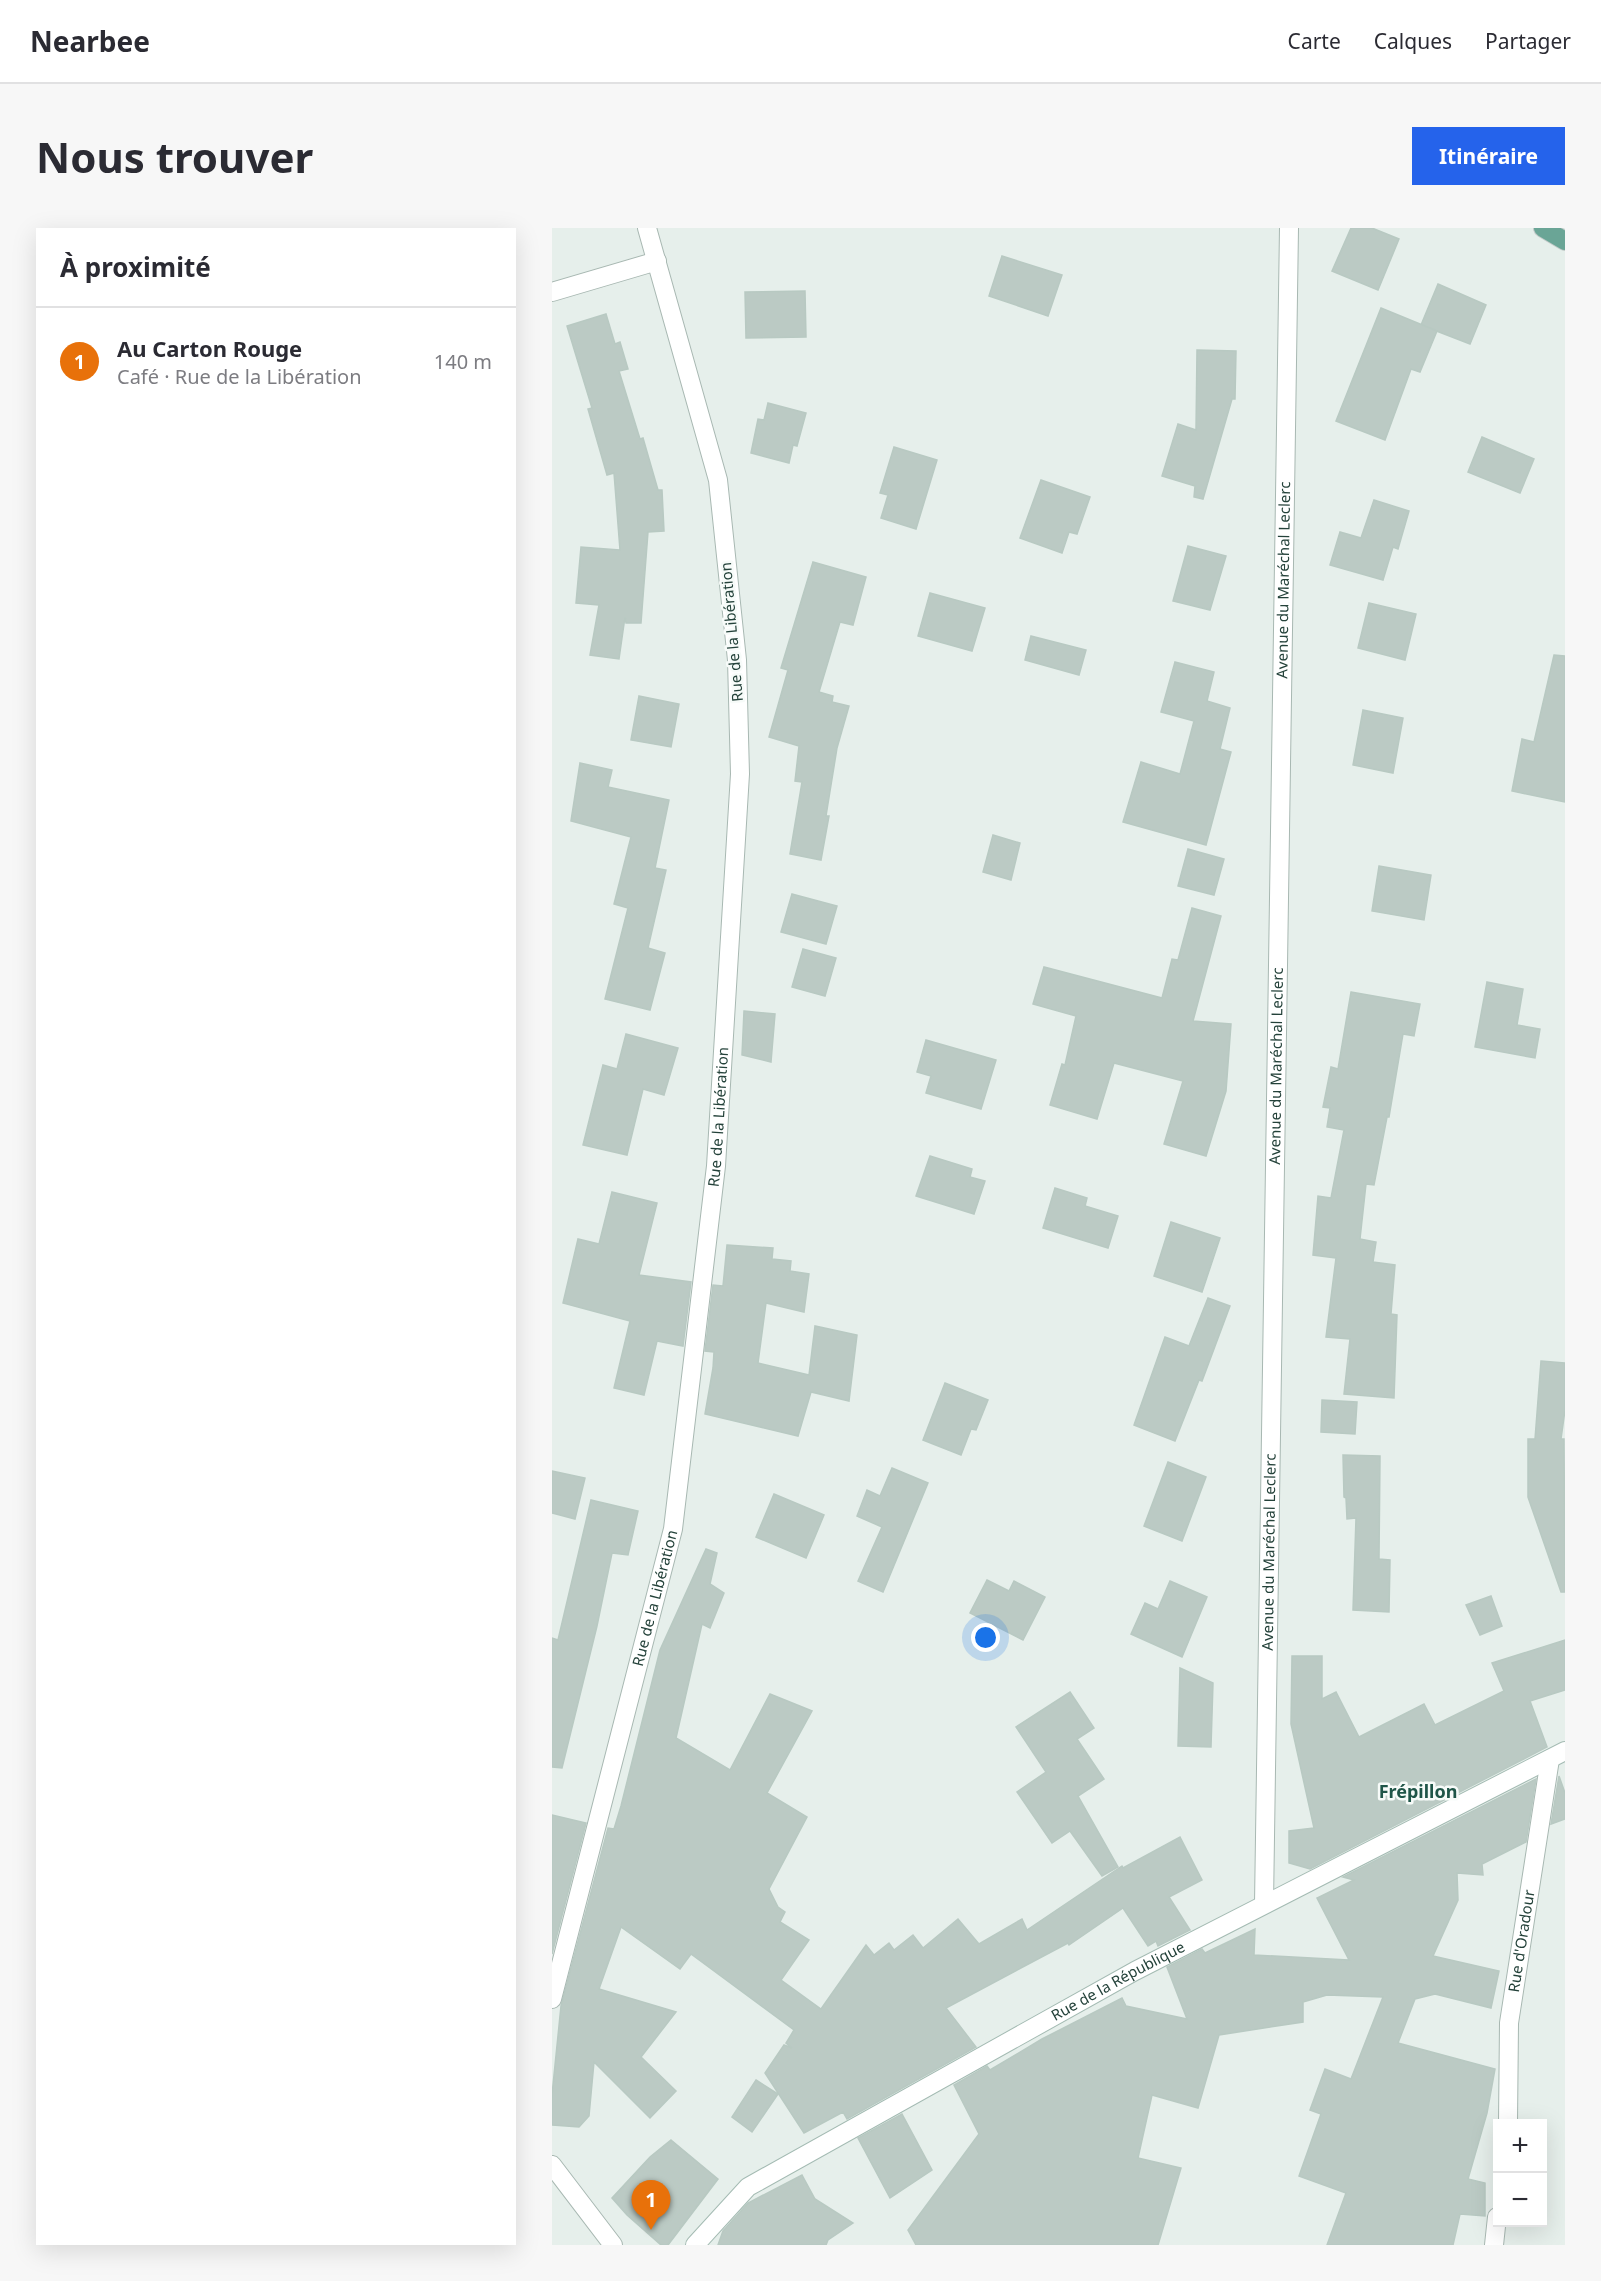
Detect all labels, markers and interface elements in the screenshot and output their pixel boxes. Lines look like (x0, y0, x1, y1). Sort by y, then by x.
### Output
text: Nearbee (30, 22, 150, 60)
text: Carte (1288, 27, 1341, 55)
text: Calques (1374, 27, 1452, 55)
text: Partager (1485, 27, 1571, 55)
button: Itinéraire (1412, 127, 1565, 185)
text: Nous trouver (36, 128, 313, 185)
text: À proximité (60, 249, 211, 285)
text: Au Carton Rouge (117, 333, 302, 363)
text: 1 (74, 348, 85, 375)
text: 140 m (434, 348, 492, 375)
text: Café · Rue de la Libération (117, 363, 362, 390)
street label: Avenue du Maréchal Leclerc (1271, 481, 1294, 679)
street label: Rue de la Libération (715, 561, 747, 703)
street label: Avenue du Maréchal Leclerc (1264, 967, 1287, 1165)
street label: Rue de la Libération (703, 1046, 732, 1188)
street label: Avenue du Maréchal Leclerc (1257, 1453, 1280, 1651)
street label: Rue de la Libération (627, 1527, 681, 1668)
your location (971, 1623, 1000, 1652)
district label: Frépillon (1379, 1779, 1457, 1803)
street label: Rue d'Oradour (1503, 1888, 1539, 1993)
street label: Rue de la République (1047, 1936, 1188, 2025)
map controls (1493, 2119, 1547, 2227)
button: + (1493, 2119, 1547, 2173)
button: − (1493, 2173, 1547, 2227)
pin: 1 (632, 2180, 670, 2230)

